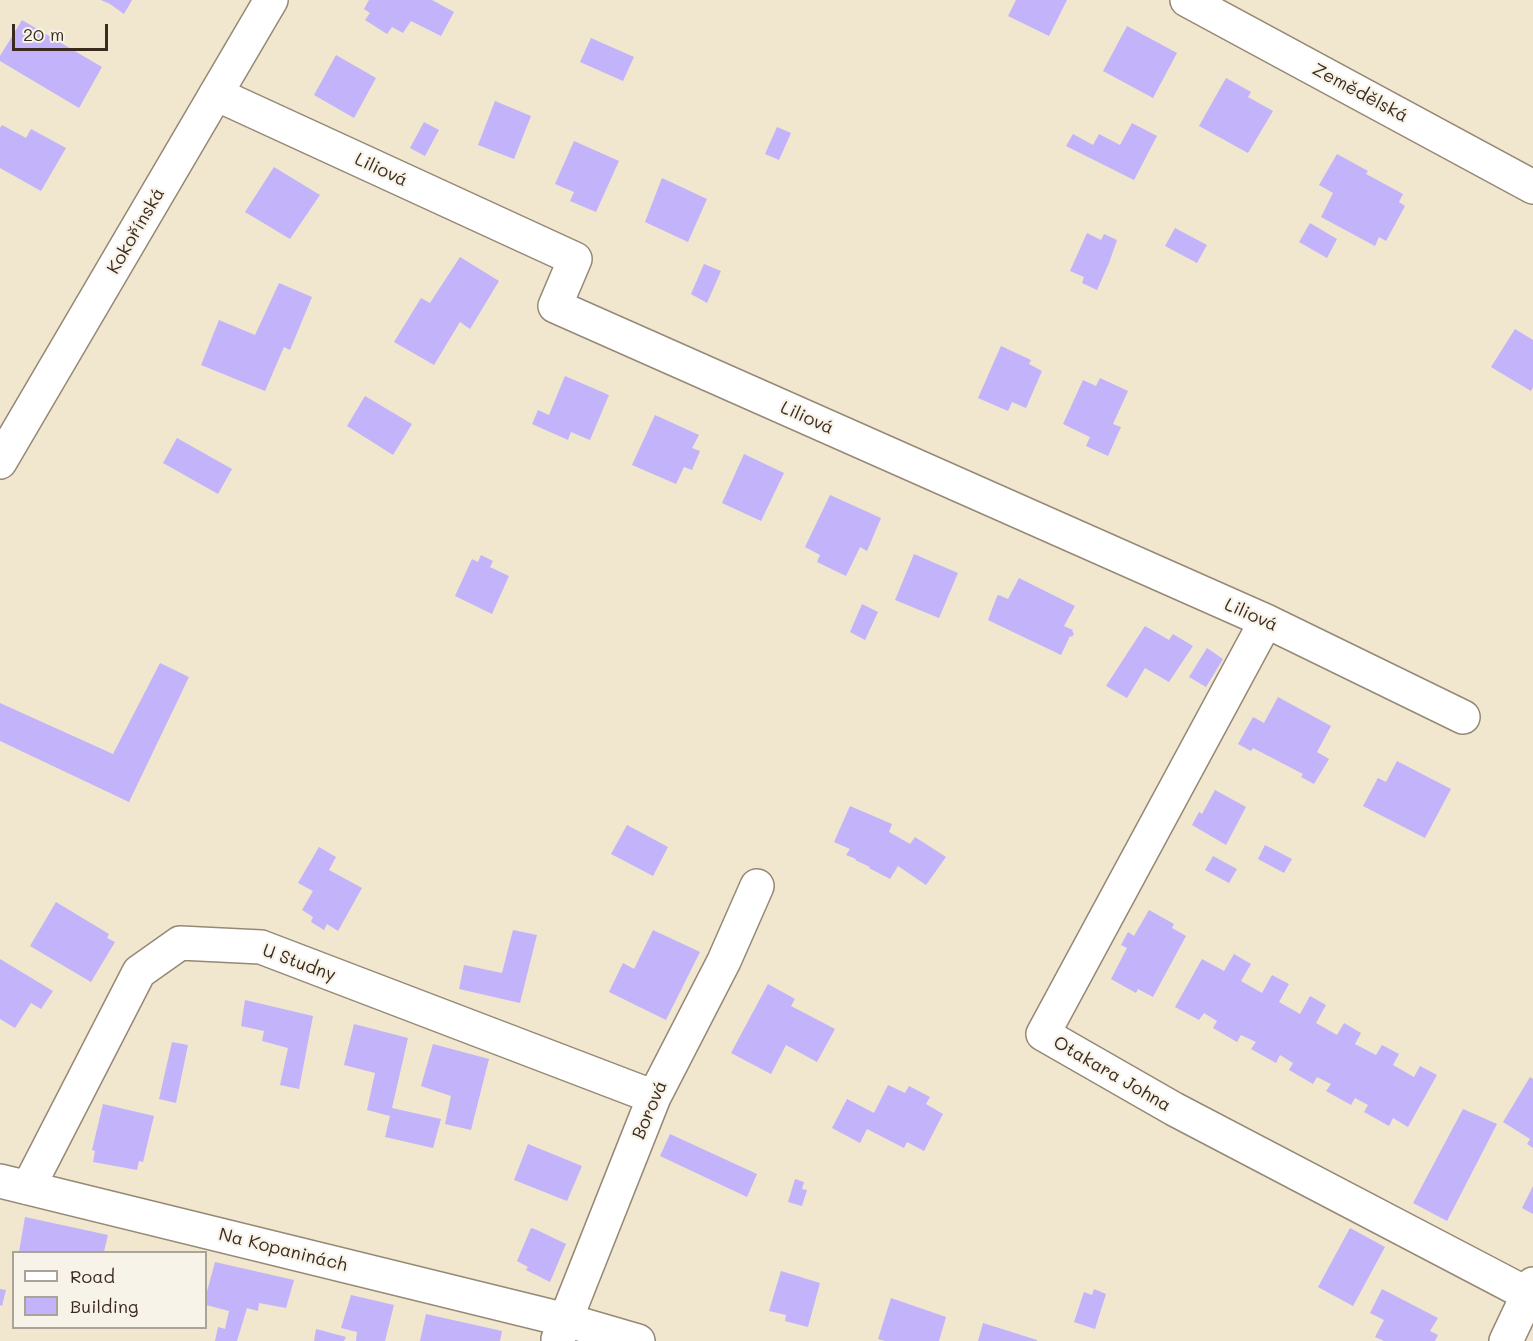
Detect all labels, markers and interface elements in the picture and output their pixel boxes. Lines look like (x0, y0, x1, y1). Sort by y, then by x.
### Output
scale bar (15, 12, 111, 50)
text: 20 m (23, 22, 64, 46)
street label: Zemědělská (1308, 59, 1412, 127)
street label: Liliová (351, 148, 411, 192)
street label: Kokořínská (103, 184, 169, 278)
street label: Liliová (777, 397, 837, 439)
street label: Liliová (1221, 594, 1281, 636)
street label: U Studny (259, 940, 339, 986)
street label: Otakara Johna (1049, 1032, 1175, 1116)
street label: Borová (628, 1077, 672, 1143)
street label: Na Kopaninách (217, 1224, 349, 1276)
legend (12, 1251, 207, 1329)
text: Road (70, 1264, 115, 1288)
text: Building (70, 1294, 138, 1318)

